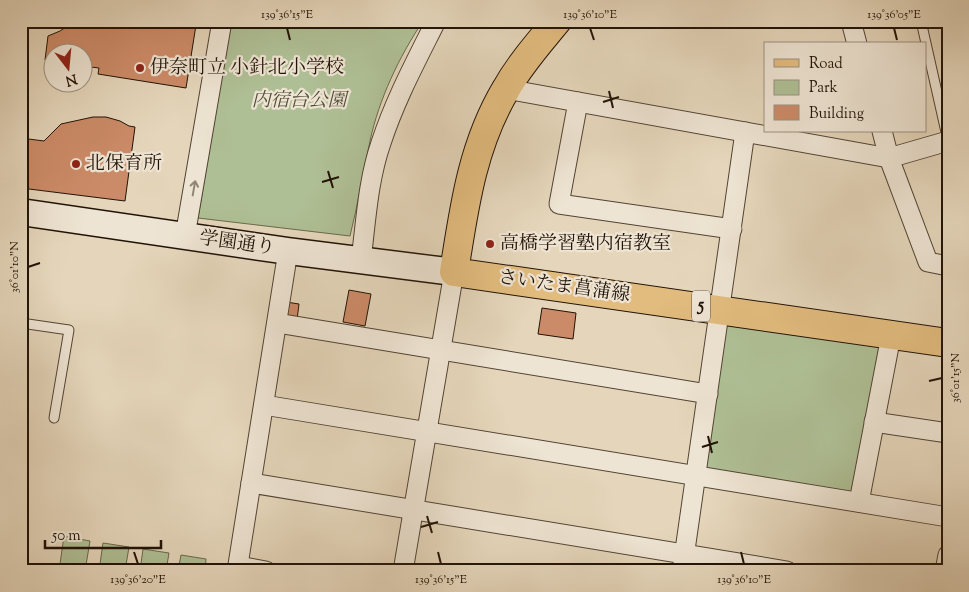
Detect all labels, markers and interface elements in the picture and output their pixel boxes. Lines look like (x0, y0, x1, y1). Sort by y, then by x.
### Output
text: 139°36'15"E (261, 6, 314, 24)
text: 139°36'10"E (563, 6, 618, 24)
text: 139°36'05"E (867, 6, 922, 24)
north arrow (42, 42, 92, 92)
legend (764, 42, 926, 132)
text: Road (809, 54, 843, 75)
place label: 伊奈町立 小針北小学校 (150, 55, 344, 82)
marker: 伊奈町立 小針北小学校 (134, 62, 146, 74)
text: N (63, 67, 79, 90)
text: Park (809, 78, 838, 99)
park label: 内宿台公園 (251, 88, 349, 115)
text: Building (809, 104, 864, 125)
place label: 北保育所 (86, 151, 162, 178)
marker: 北保育所 (70, 158, 82, 170)
one-way arrow (189, 180, 199, 196)
street label: 学園通り (197, 225, 277, 263)
place label: 高橋学習塾内宿教室 (500, 231, 671, 258)
marker: 高橋学習塾内宿教室 (484, 238, 496, 250)
text: 36°01'10"N (6, 241, 24, 293)
street label: さいたま菖蒲線 (496, 264, 632, 310)
road number: 5 (692, 290, 710, 322)
text: 36°01'15"N (947, 353, 965, 403)
scale bar (45, 517, 161, 549)
text: 50 m (51, 526, 81, 547)
text: 139°36'20"E (110, 571, 166, 589)
text: 139°36'15"E (415, 571, 468, 589)
text: 139°36'10"E (717, 571, 772, 589)

